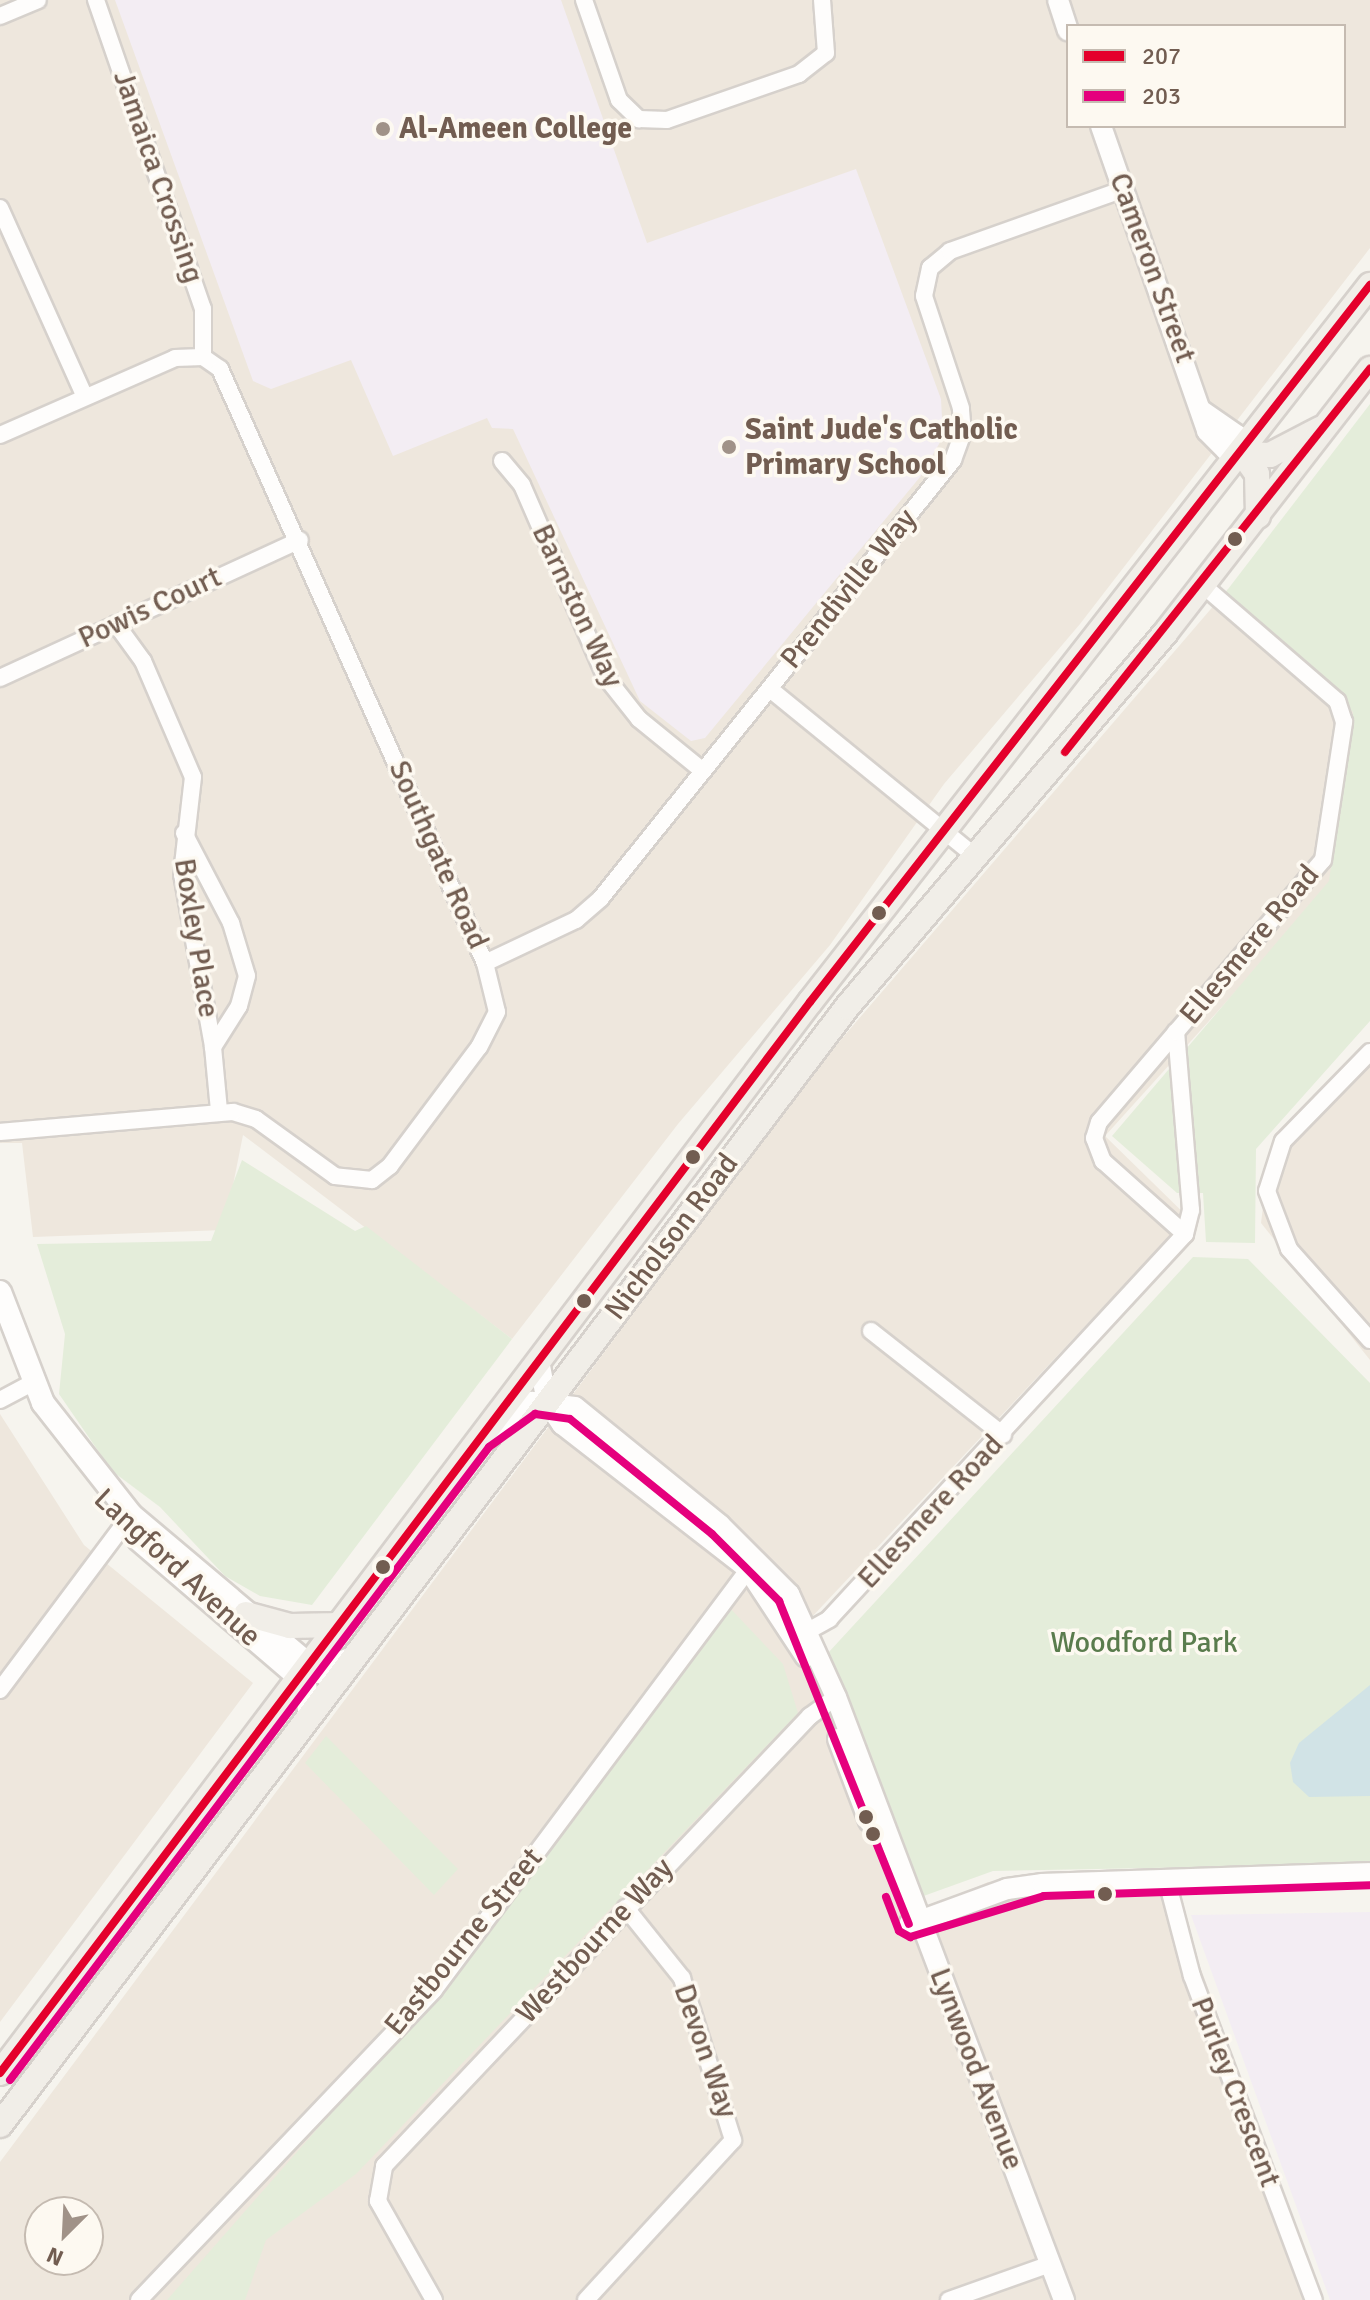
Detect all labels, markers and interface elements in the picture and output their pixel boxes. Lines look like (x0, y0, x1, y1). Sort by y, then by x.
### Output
legend (1066, 24, 1346, 128)
text: 207 (1142, 41, 1181, 71)
street label: Jamaica Crossing (105, 66, 211, 288)
text: 203 (1142, 81, 1181, 111)
place label: Al-Ameen College (399, 111, 632, 147)
marker: Al-Ameen College (374, 120, 392, 138)
street label: Cameron Street (1101, 168, 1203, 368)
place label: Saint Jude's Catholic Primary School (745, 412, 1018, 482)
marker: Saint Jude's Catholic Primary School (720, 438, 738, 456)
street label: Prendiville Way (774, 502, 924, 676)
street label: Barnston Way (524, 519, 630, 693)
unlabelled marker (1227, 531, 1243, 547)
street label: Powis Court (73, 559, 227, 657)
street label: Southgate Road (380, 755, 496, 955)
street label: Boxley Place (166, 856, 226, 1020)
street label: Ellesmere Road (1173, 858, 1327, 1032)
unlabelled marker (871, 905, 887, 921)
street label: Nicholson Road (598, 1147, 746, 1327)
unlabelled marker (685, 1149, 701, 1165)
unlabelled marker (576, 1293, 592, 1309)
street label: Ellesmere Road (851, 1428, 1011, 1596)
street label: Langford Avenue (86, 1481, 268, 1655)
unlabelled marker (375, 1559, 391, 1575)
park label: Woodford Park (1050, 1625, 1238, 1661)
unlabelled marker (858, 1809, 874, 1825)
unlabelled marker (865, 1826, 881, 1842)
street label: Eastbourne Street (377, 1841, 551, 2043)
street label: Westbourne Way (509, 1851, 681, 2031)
unlabelled marker (1097, 1886, 1113, 1902)
street label: Lynwood Avenue (921, 1963, 1031, 2175)
street label: Devon Way (665, 1979, 745, 2123)
street label: Purley Crescent (1182, 1992, 1288, 2192)
north arrow (24, 2196, 104, 2276)
text: N (42, 2241, 67, 2272)

